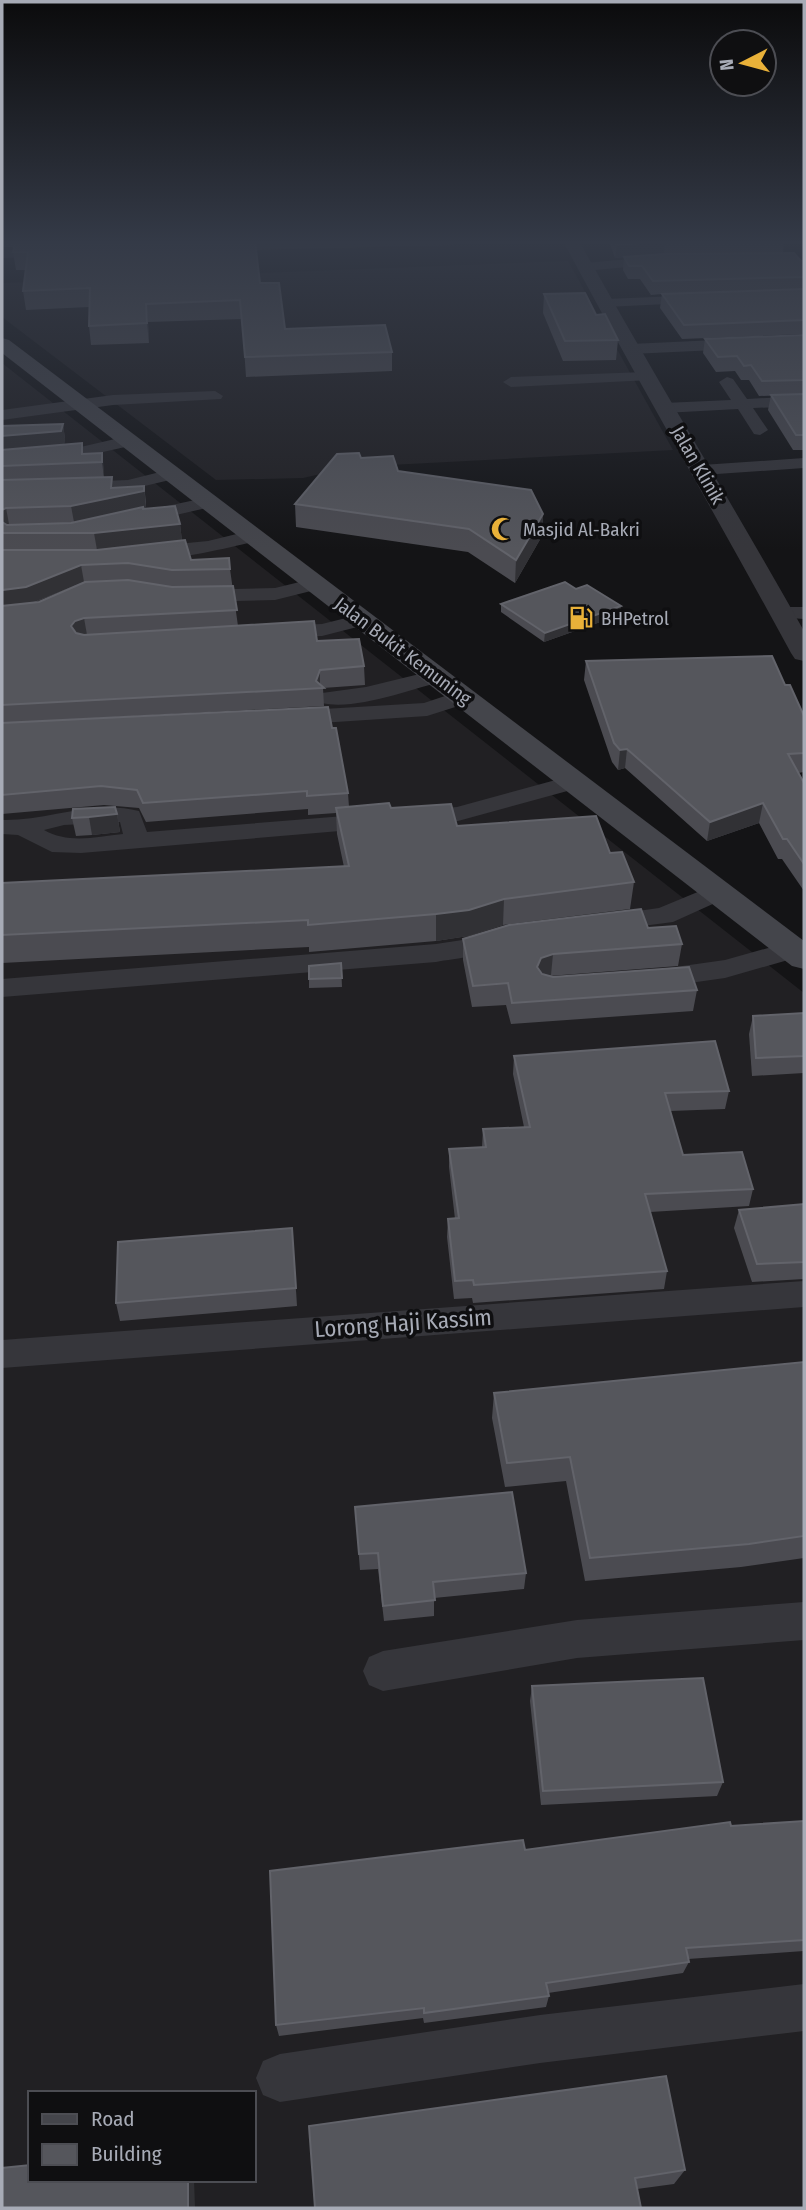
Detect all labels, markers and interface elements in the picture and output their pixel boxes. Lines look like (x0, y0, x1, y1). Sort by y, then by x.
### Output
north arrow (708, 28, 778, 98)
text: N (715, 58, 739, 72)
street label: Jalan Klinik (666, 422, 730, 508)
mosque icon: Masjid Al-Bakri (489, 515, 517, 543)
place label: Masjid Al-Bakri (523, 518, 640, 541)
street label: Jalan Bukit Kemuning (330, 592, 476, 710)
fuel station icon: BHPetrol (567, 604, 595, 632)
place label: BHPetrol (601, 607, 669, 630)
street label: Lorong Haji Kassim (313, 1303, 493, 1343)
legend (28, 2091, 256, 2182)
text: Road (91, 2106, 135, 2132)
text: Building (91, 2141, 162, 2167)

